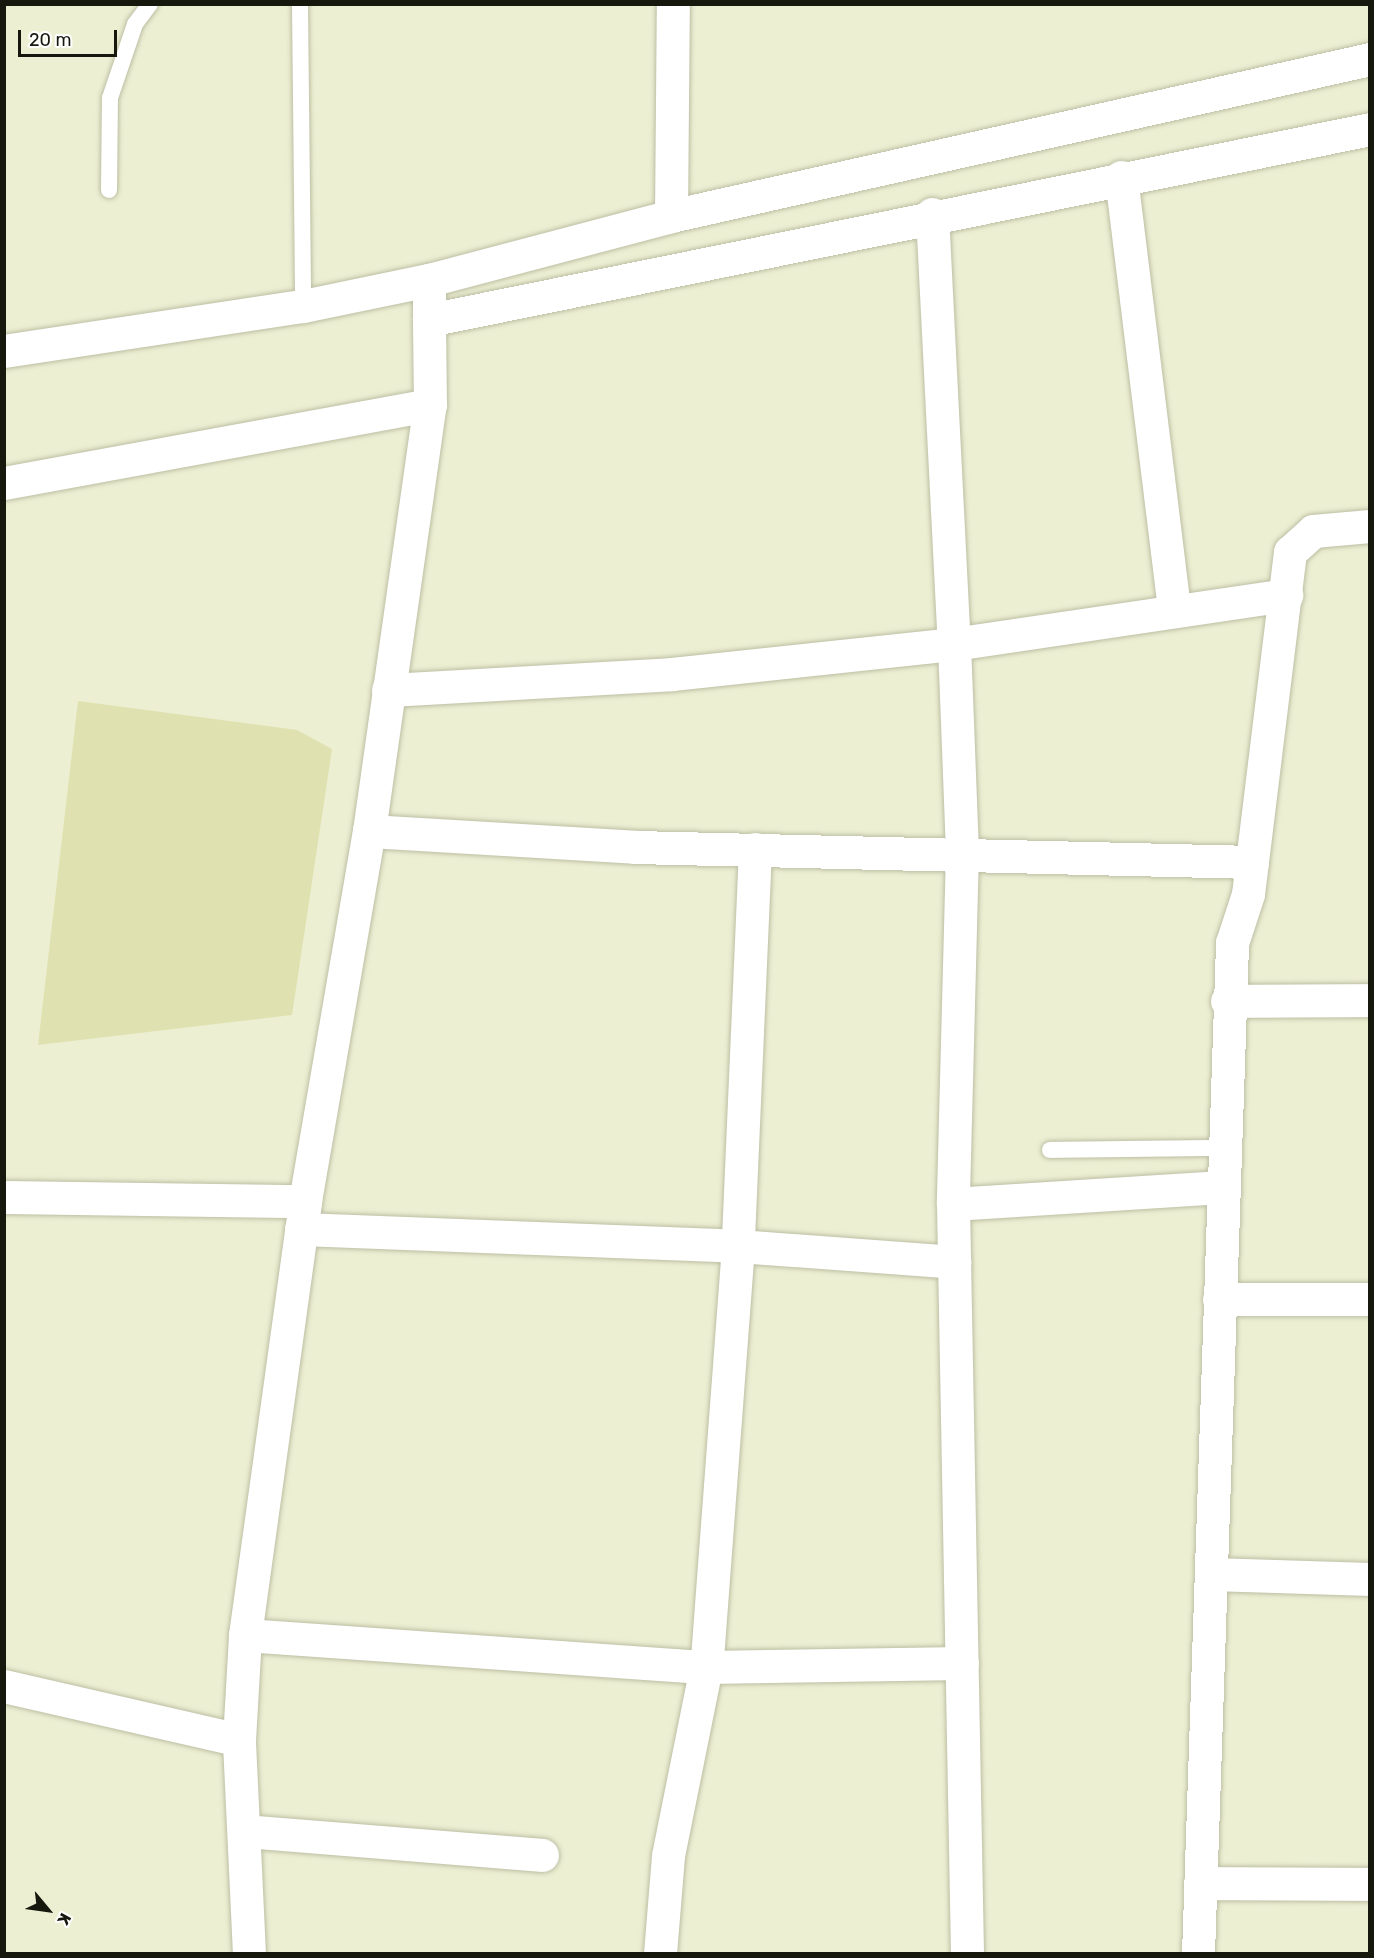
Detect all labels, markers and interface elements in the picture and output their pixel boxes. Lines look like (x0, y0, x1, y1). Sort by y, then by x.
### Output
scale bar (21, 18, 120, 56)
text: 20 m (29, 29, 71, 51)
north arrow (18, 1880, 78, 1940)
text: K (53, 1910, 75, 1928)

